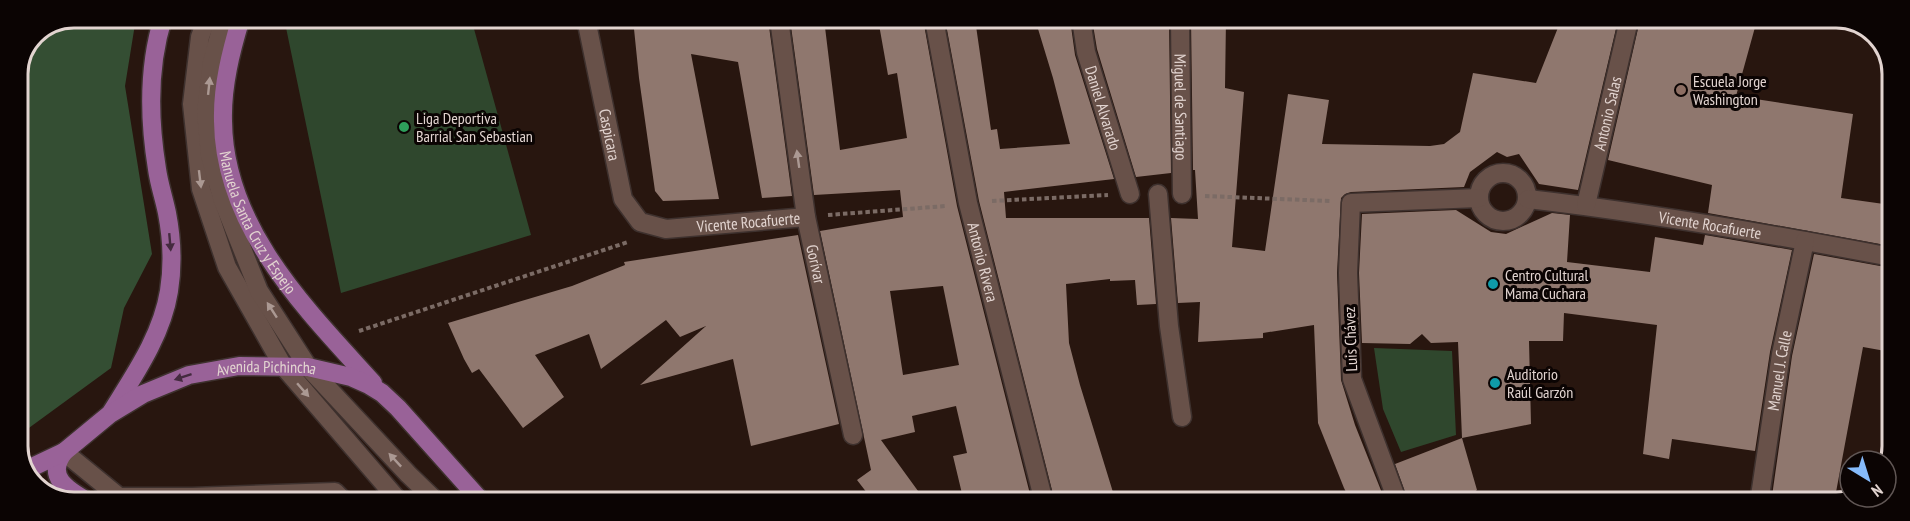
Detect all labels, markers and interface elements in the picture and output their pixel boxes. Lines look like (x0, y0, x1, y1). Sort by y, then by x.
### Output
street label: Miguel de Santiago (1170, 54, 1192, 161)
street label: Daniel Alvarado (1081, 63, 1126, 153)
place label: Escuela Jorge Washington (1693, 71, 1767, 109)
street label: Antonio Salas (1589, 74, 1626, 152)
one-way arrow (204, 76, 214, 95)
marker: Escuela Jorge Washington (1674, 83, 1688, 97)
street label: Caspicara (595, 107, 625, 162)
place label: Liga Deportiva Barrial San Sebastian (416, 108, 533, 146)
marker: Liga Deportiva Barrial San Sebastian (397, 120, 411, 134)
street label: Manuela Santa Cruz y Espejo (216, 149, 301, 298)
one-way arrow (794, 150, 803, 169)
one-way arrow (195, 170, 205, 189)
street label: Vicente Rocafuerte (1656, 207, 1763, 243)
street label: Vicente Rocafuerte (695, 208, 801, 236)
street label: Antonio Rivera (963, 220, 1003, 304)
one-way arrow (166, 233, 175, 252)
street label: Gorívar (802, 243, 830, 286)
place label: Centro Cultural Mama Cuchara (1505, 265, 1589, 303)
marker: Centro Cultural Mama Cuchara (1486, 277, 1500, 291)
one-way arrow (267, 302, 278, 318)
street label: Luis Chávez (1339, 306, 1361, 372)
street label: Manuel J. Calle (1763, 329, 1796, 412)
street label: Avenida Pichincha (215, 356, 318, 380)
place label: Auditorio Raúl Garzón (1507, 364, 1573, 402)
one-way arrow (174, 373, 192, 382)
marker: Auditorio Raúl Garzón (1488, 376, 1502, 390)
one-way arrow (297, 382, 310, 398)
north arrow (1838, 449, 1898, 509)
one-way arrow (388, 453, 402, 468)
text: N (1868, 480, 1887, 501)

